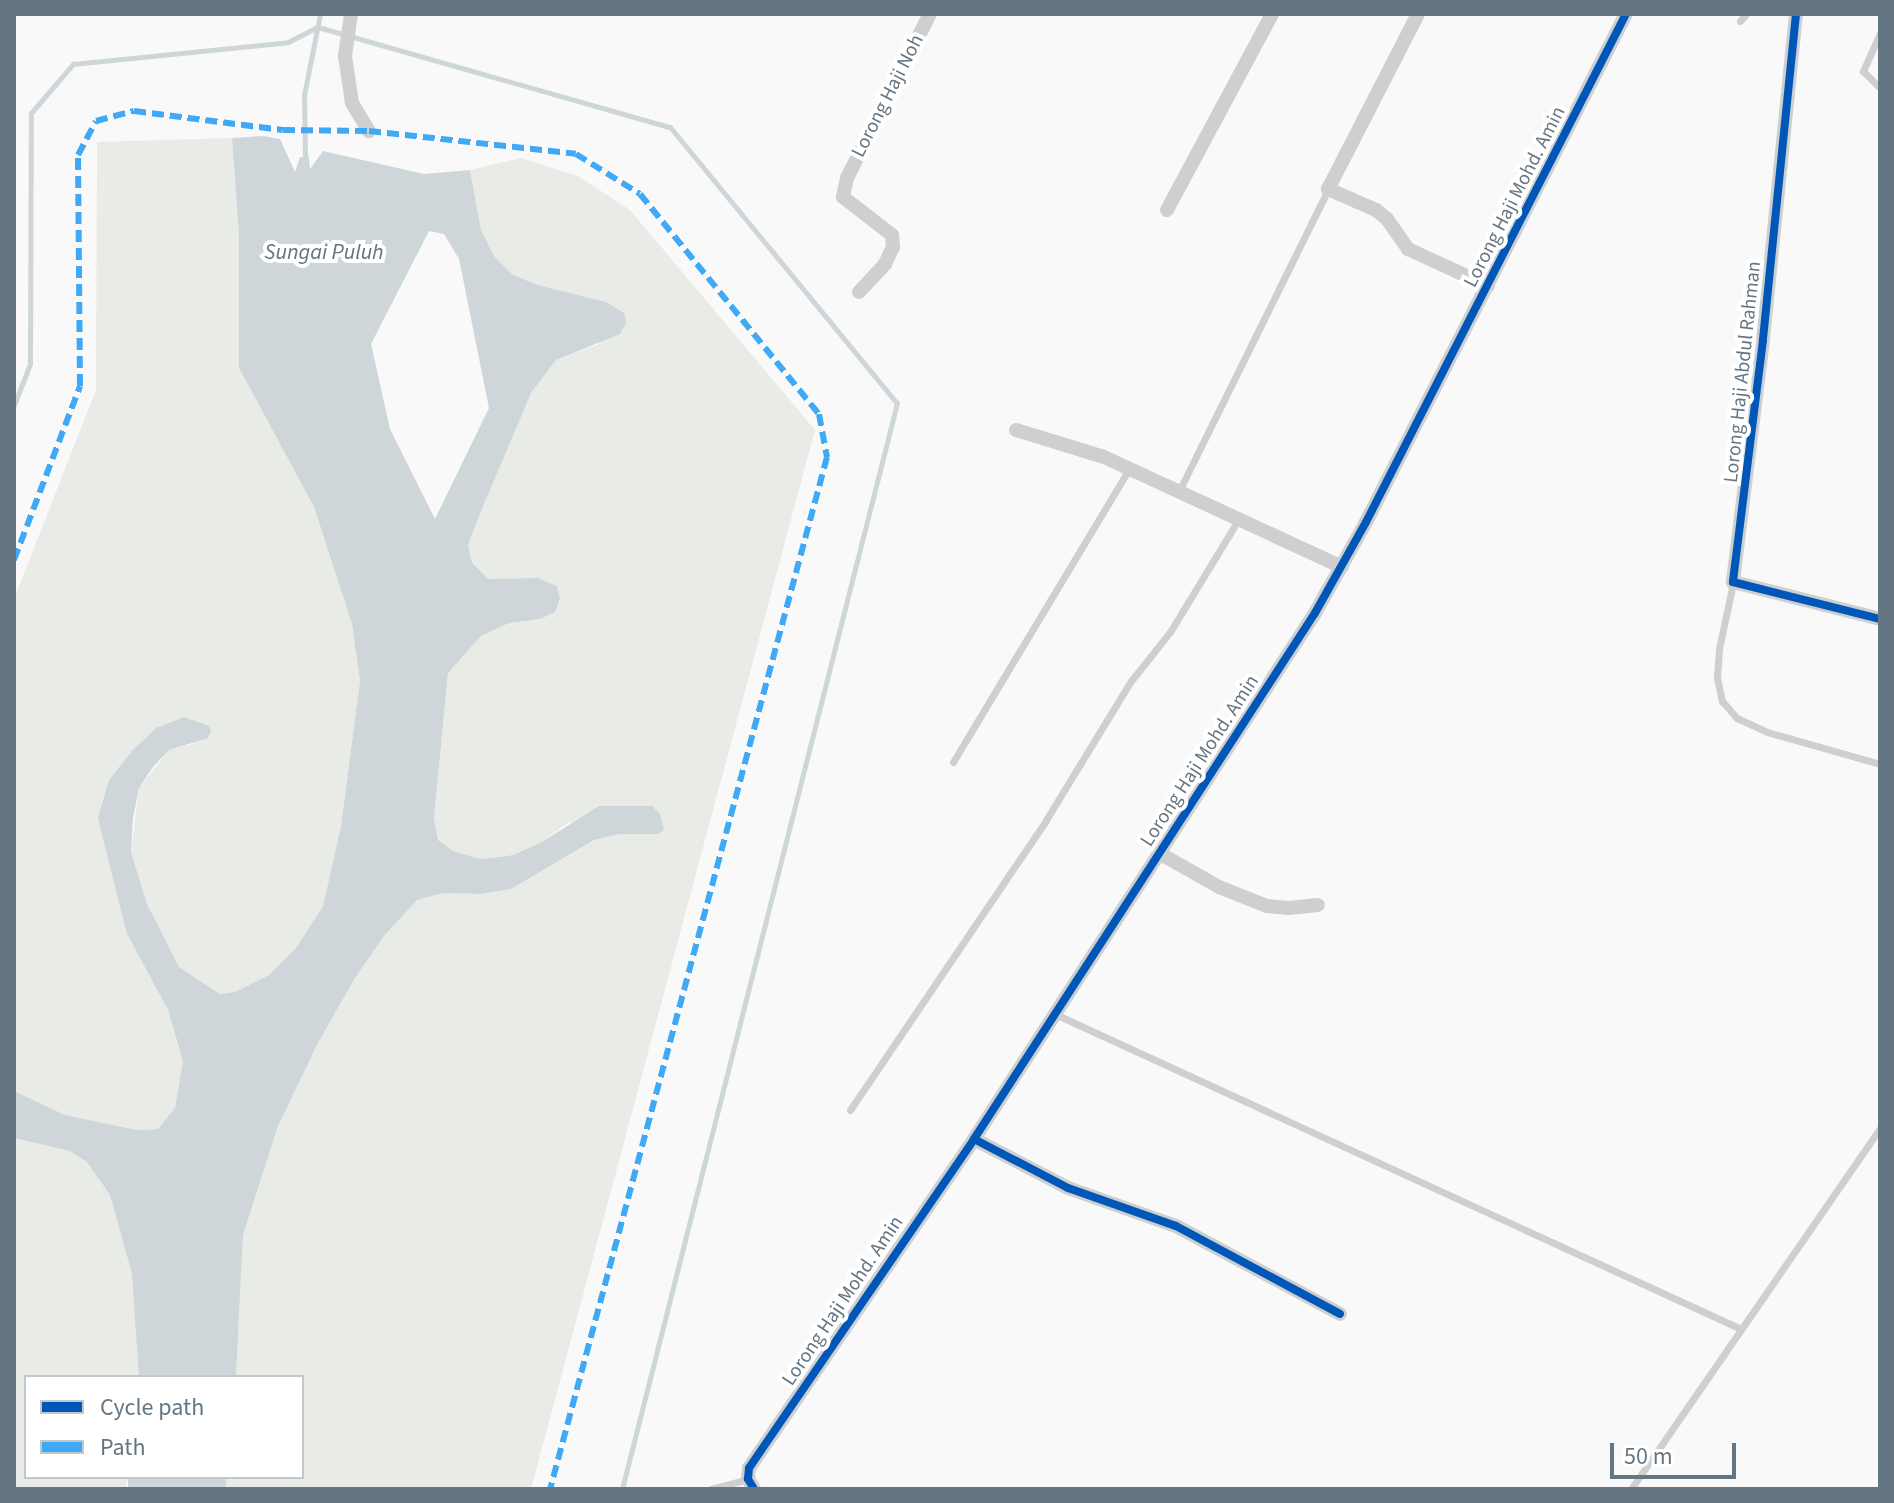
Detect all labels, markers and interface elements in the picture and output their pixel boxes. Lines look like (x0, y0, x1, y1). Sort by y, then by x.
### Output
street label: Lorong Haji Noh (847, 31, 929, 161)
street label: Lorong Haji Mohd. Amin (1459, 103, 1571, 291)
water label: Sungai Puluh (264, 240, 384, 266)
street label: Lorong Haji Abdul Rahman (1719, 260, 1767, 484)
street label: Lorong Haji Mohd. Amin (1136, 671, 1264, 851)
street label: Lorong Haji Mohd. Amin (777, 1212, 909, 1390)
legend (24, 1375, 304, 1479)
text: Cycle path (100, 1390, 204, 1425)
scale bar (1614, 1427, 1740, 1477)
text: Path (100, 1430, 146, 1465)
text: 50 m (1624, 1439, 1673, 1474)

